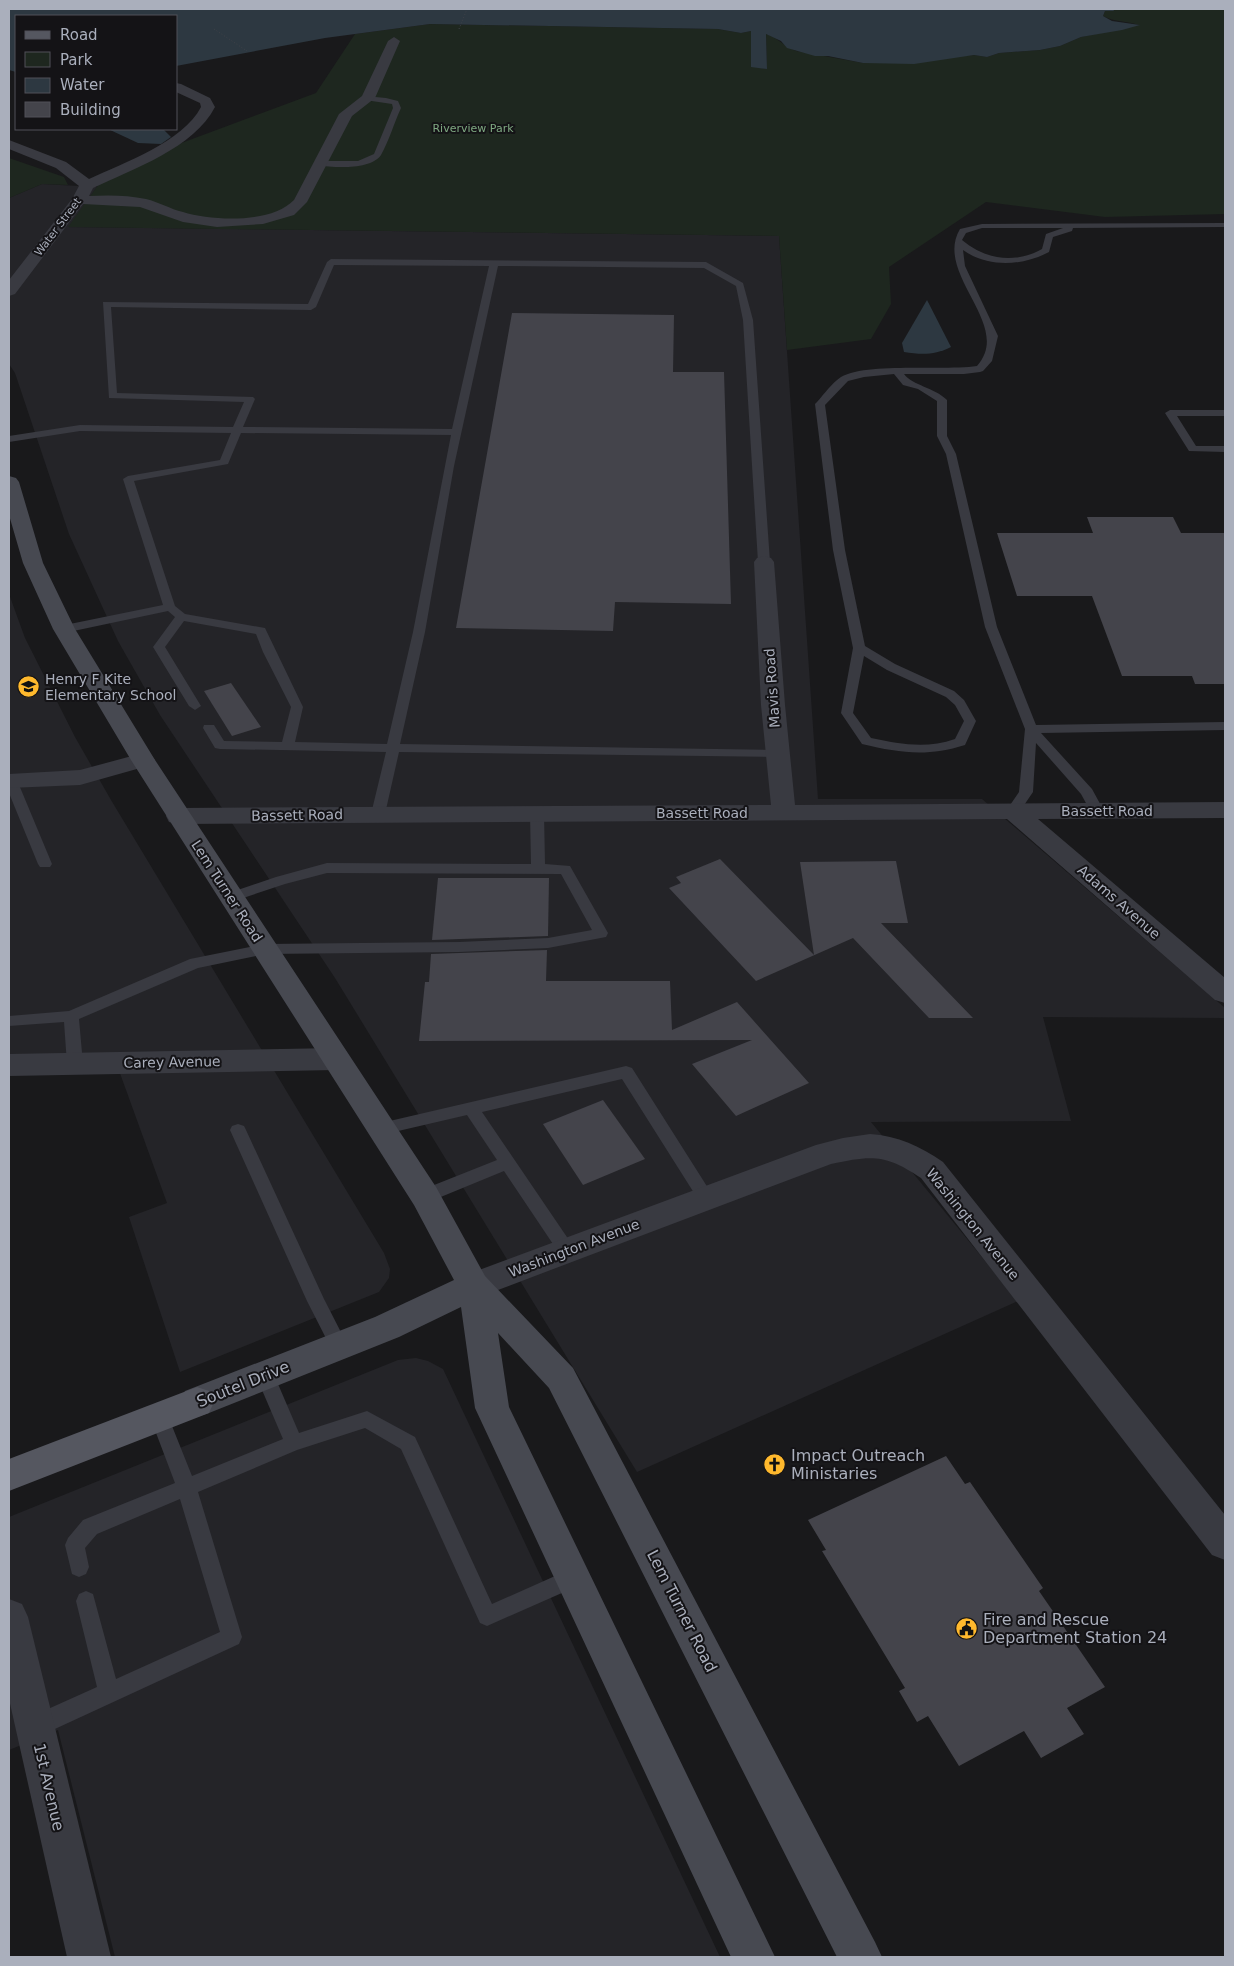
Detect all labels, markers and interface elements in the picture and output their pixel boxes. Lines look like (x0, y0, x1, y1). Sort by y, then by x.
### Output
legend (15, 15, 178, 130)
text: Road (60, 26, 98, 44)
text: Park (60, 51, 93, 69)
text: Water (60, 76, 105, 94)
text: Building (60, 101, 121, 119)
park label: Riverview Park (432, 122, 514, 135)
street label: Water Street (32, 195, 84, 259)
street label: Mavis Road (761, 648, 783, 728)
place label: Henry F Kite Elementary School (45, 671, 177, 703)
school or university icon: Henry F Kite Elementary School (17, 675, 41, 699)
street label: Bassett Road (1061, 803, 1153, 819)
street label: Bassett Road (656, 805, 748, 821)
street label: Bassett Road (251, 806, 343, 824)
street label: Lem Turner Road (188, 837, 266, 945)
street label: Adams Avenue (1074, 862, 1164, 942)
street label: Carey Avenue (123, 1053, 221, 1071)
street label: Washington Avenue (923, 1165, 1023, 1283)
street label: Washington Avenue (506, 1216, 642, 1280)
street label: Soutel Drive (194, 1357, 292, 1411)
place label: Impact Outreach Ministaries (791, 1446, 925, 1483)
church icon: Impact Outreach Ministaries (763, 1452, 787, 1476)
street label: Lem Turner Road (643, 1547, 721, 1675)
place label: Fire and Rescue Department Station 24 (983, 1610, 1167, 1647)
public building icon: Fire and Rescue Department Station 24 (955, 1616, 979, 1640)
street label: 1st Avenue (30, 1741, 68, 1833)

